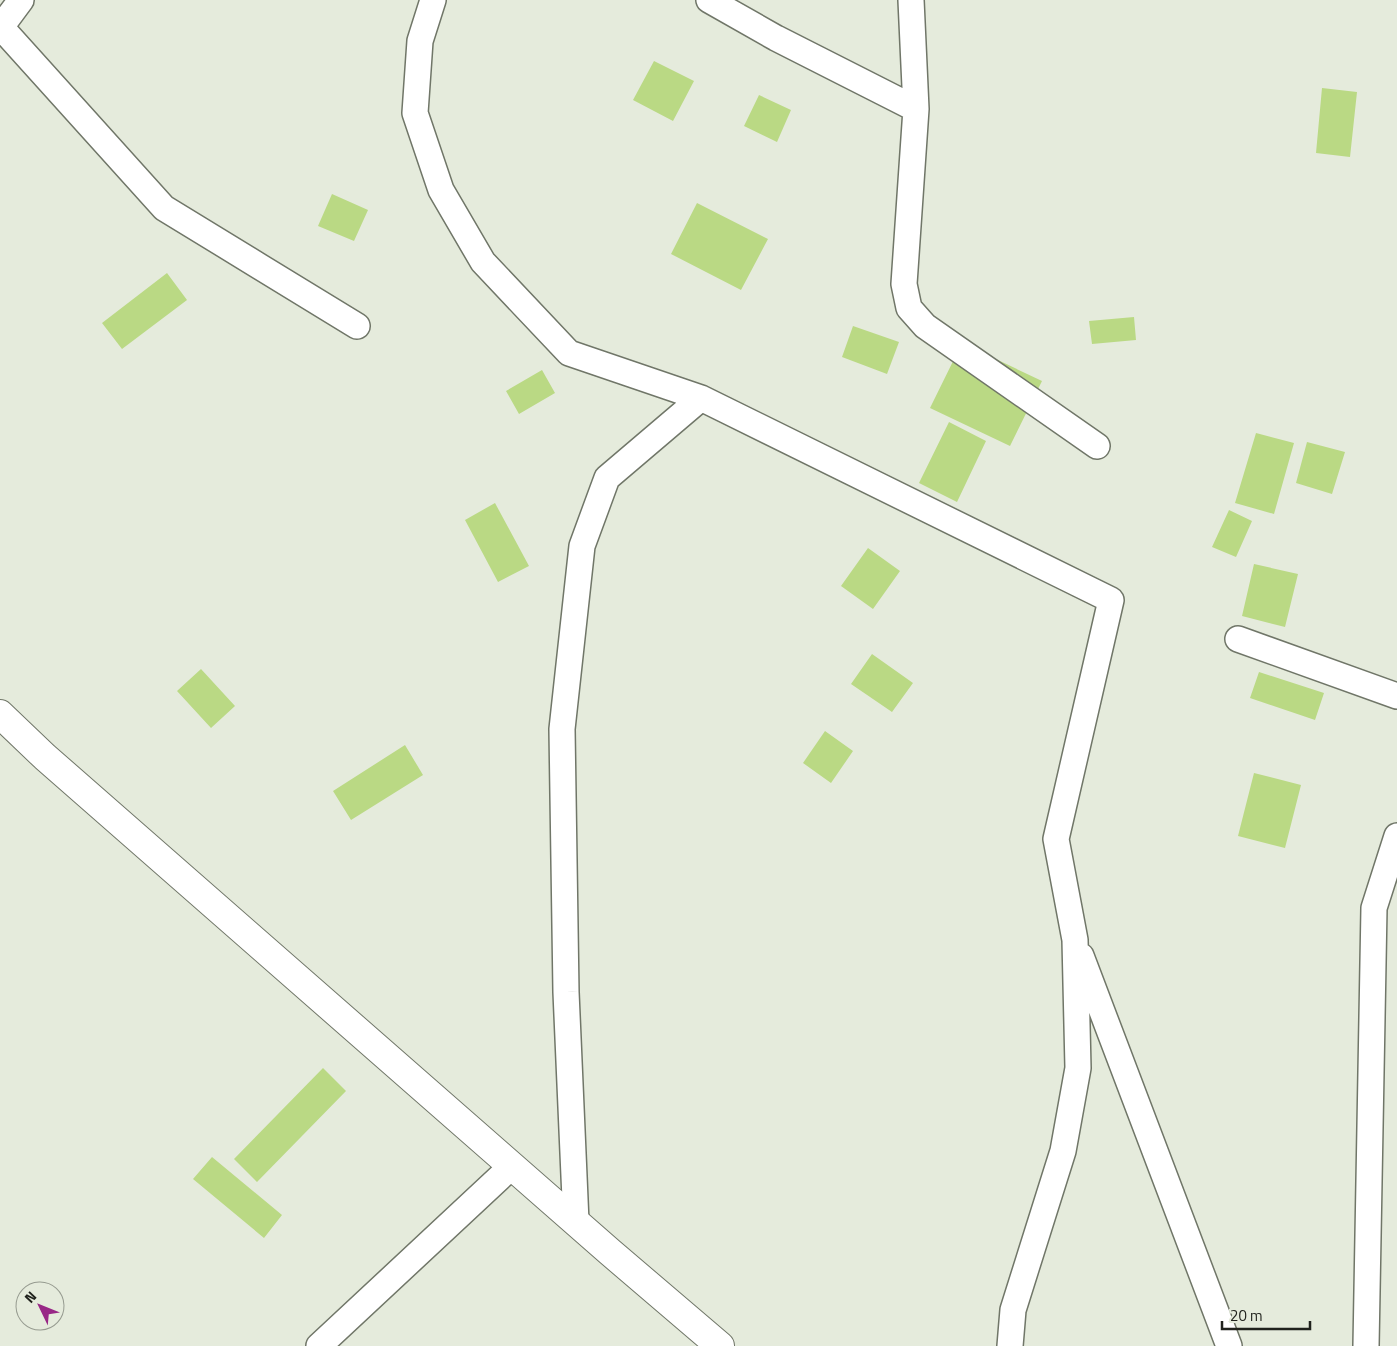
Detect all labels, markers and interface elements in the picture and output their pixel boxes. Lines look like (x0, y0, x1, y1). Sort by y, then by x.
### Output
north arrow (15, 1281, 65, 1331)
text: N (19, 1286, 41, 1308)
scale bar (1222, 1298, 1310, 1330)
text: 20 m (1230, 1304, 1263, 1327)

